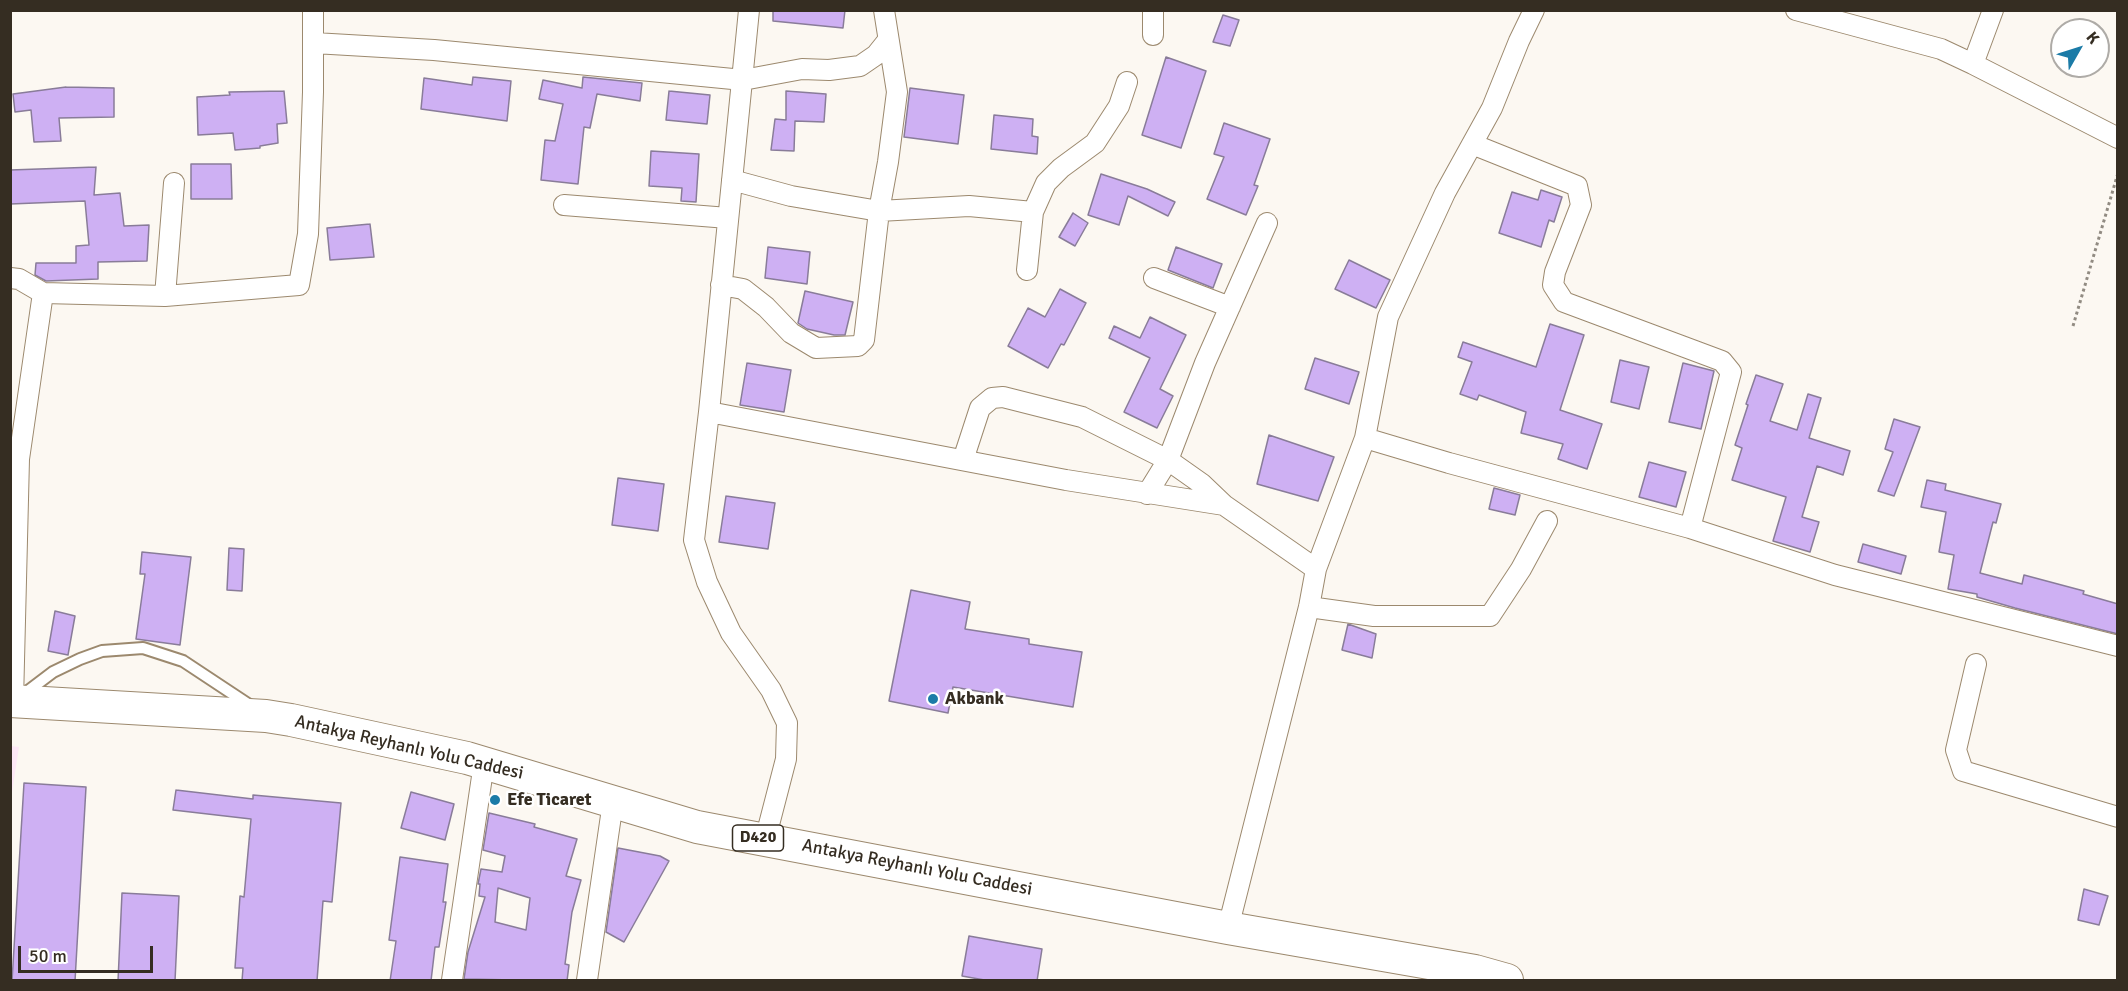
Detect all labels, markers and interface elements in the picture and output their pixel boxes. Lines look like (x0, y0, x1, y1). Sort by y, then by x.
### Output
north arrow (2050, 18, 2110, 78)
text: K (2082, 28, 2103, 48)
place label: Akbank (945, 688, 1004, 710)
marker: Akbank (926, 692, 940, 706)
street label: Antakya Reyhanlı Yolu Caddesi (293, 711, 525, 785)
place label: Efe Ticaret (507, 789, 591, 811)
marker: Efe Ticaret (488, 793, 502, 807)
road number: D420 (732, 825, 783, 851)
street label: Antakya Reyhanlı Yolu Caddesi (800, 835, 1034, 901)
scale bar (21, 934, 156, 972)
text: 50 m (29, 945, 67, 967)

